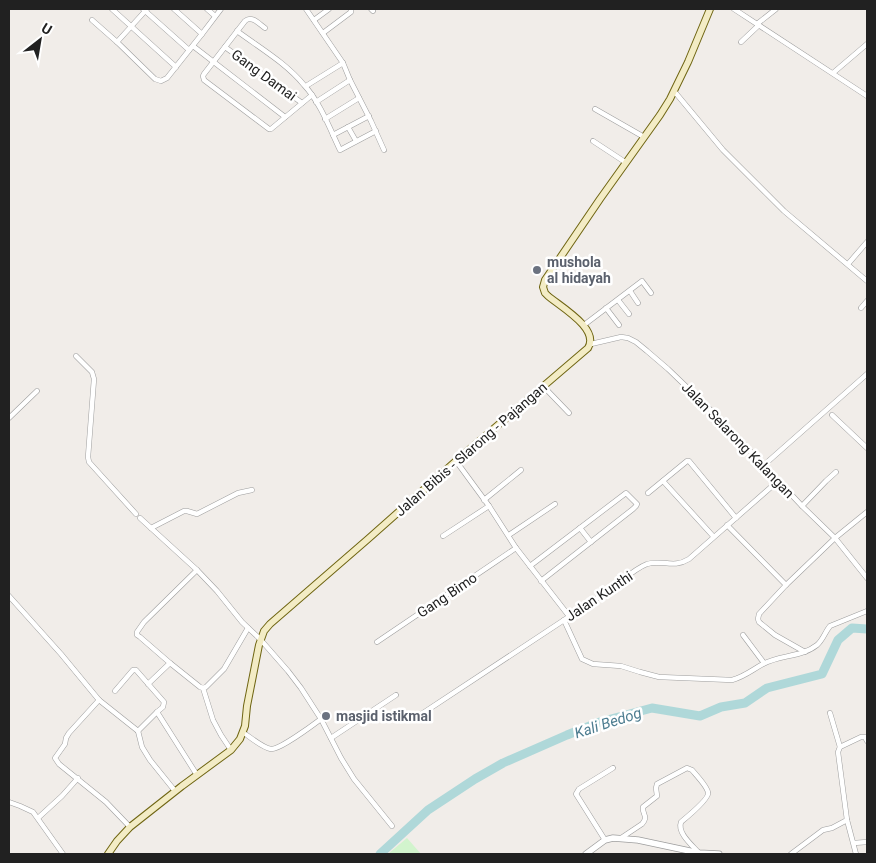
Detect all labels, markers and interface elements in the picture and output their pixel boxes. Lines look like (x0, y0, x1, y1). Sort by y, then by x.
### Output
north arrow (15, 15, 65, 65)
text: U (39, 20, 55, 38)
street label: Gang Damai (228, 46, 300, 104)
place label: mushola al hidayah (547, 254, 611, 286)
marker: mushola al hidayah (531, 264, 543, 276)
street label: Jalan Bibis - Slarong - Pajangan (392, 379, 550, 519)
street label: Jalan Selarong Kalangan (679, 379, 797, 501)
street label: Jalan Kunthi (562, 568, 636, 624)
street label: Gang Bimo (414, 569, 480, 621)
water label: Kali Bedog (572, 704, 644, 742)
place label: masjid istikmal (336, 708, 432, 724)
marker: masjid istikmal (320, 710, 332, 722)

